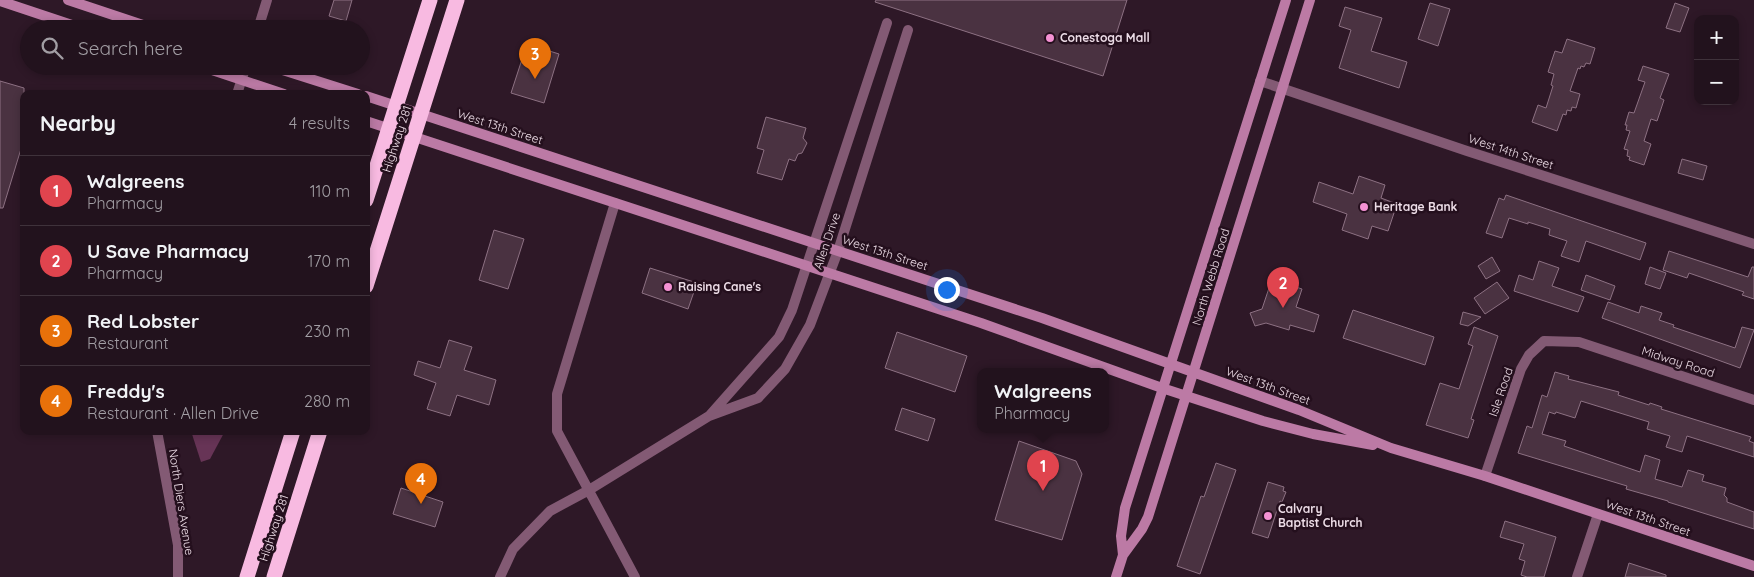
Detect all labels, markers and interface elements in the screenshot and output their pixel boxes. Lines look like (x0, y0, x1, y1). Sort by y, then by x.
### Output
map controls (1694, 15, 1739, 105)
button: + (1694, 15, 1739, 60)
search box (20, 20, 370, 75)
place label: Conestoga Mall (1060, 30, 1150, 45)
marker: Conestoga Mall (1044, 32, 1056, 44)
icon: search (38, 34, 66, 62)
text: Search here (78, 36, 183, 60)
pin: 3 (519, 38, 551, 79)
button: − (1694, 60, 1739, 105)
street label: Highway 281 (379, 103, 414, 174)
street label: West 13th Street (456, 106, 545, 147)
text: Nearby (40, 110, 116, 136)
text: 4 results (289, 113, 350, 133)
street label: West 14th Street (1467, 131, 1556, 172)
text: Walgreens (87, 169, 184, 193)
text: 1 (53, 181, 59, 201)
text: 110 m (310, 181, 350, 201)
text: Pharmacy (87, 193, 163, 213)
place label: Heritage Bank (1374, 199, 1458, 214)
marker: Heritage Bank (1358, 201, 1370, 213)
street label: Allen Drive (810, 210, 843, 271)
street label: North Webb Road (1189, 227, 1232, 327)
street label: West 13th Street (841, 232, 930, 273)
text: U Save Pharmacy (87, 239, 249, 263)
text: 2 (51, 251, 61, 271)
text: 170 m (307, 251, 350, 271)
text: Pharmacy (87, 263, 163, 283)
pin: 2 (1267, 267, 1299, 308)
your location (934, 277, 960, 303)
place label: Raising Cane's (678, 279, 761, 294)
marker: Raising Cane's (662, 281, 674, 293)
text: Red Lobster (87, 309, 199, 333)
text: 3 (52, 321, 60, 341)
text: 230 m (304, 321, 350, 341)
text: Restaurant (87, 333, 169, 353)
street label: Midway Road (1640, 343, 1717, 380)
street label: West 13th Street (1224, 363, 1312, 408)
street label: Isle Road (1485, 365, 1516, 418)
popup (977, 368, 1109, 433)
text: Freddy's (87, 379, 165, 403)
text: Walgreens (994, 379, 1092, 403)
text: 4 (51, 391, 61, 411)
text: 280 m (304, 391, 350, 411)
text: Restaurant · Allen Drive (87, 403, 259, 423)
text: Pharmacy (994, 403, 1070, 423)
street label: North Diers Avenue (166, 448, 197, 556)
pin: 1 (1027, 450, 1059, 491)
pin: 4 (405, 463, 437, 504)
street label: Highway 281 (256, 492, 291, 563)
street label: West 13th Street (1604, 496, 1693, 539)
place label: Calvary Baptist Church (1278, 501, 1363, 530)
marker: Calvary Baptist Church (1262, 510, 1274, 522)

